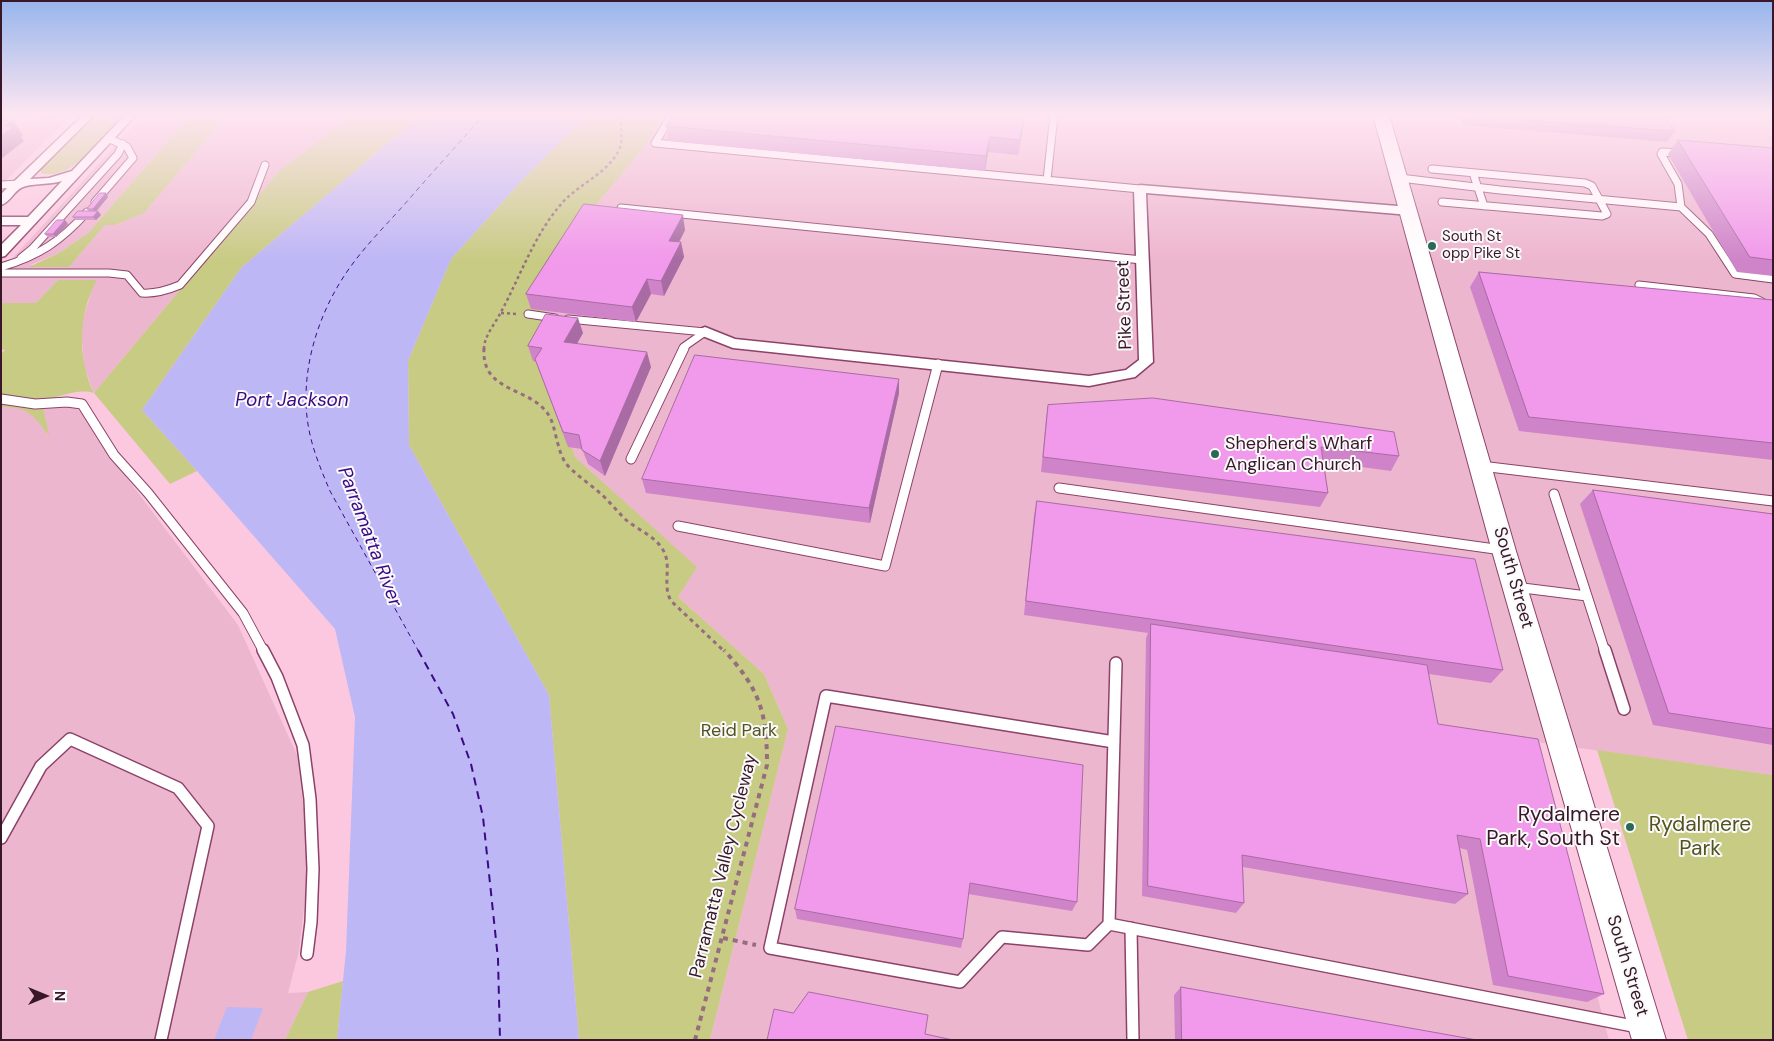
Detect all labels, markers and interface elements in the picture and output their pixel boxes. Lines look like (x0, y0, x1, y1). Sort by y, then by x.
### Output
place label: South St opp Pike St (1442, 228, 1520, 263)
marker: South St opp Pike St (1426, 240, 1438, 252)
street label: Pike Street (1113, 260, 1137, 350)
water label: Port Jackson (235, 390, 349, 412)
place label: Shepherd's Wharf Anglican Church (1225, 433, 1372, 476)
marker: Shepherd's Wharf Anglican Church (1209, 448, 1221, 460)
water label: Parramatta River (332, 464, 406, 610)
street label: South Street (1488, 525, 1538, 631)
park label: Reid Park (701, 720, 777, 742)
street label: Parramatta Valley Cycleway (686, 752, 762, 980)
place label: Rydalmere Park, South St (1486, 802, 1620, 852)
park label: Rydalmere Park (1649, 812, 1751, 862)
marker: Rydalmere Park, South St (1624, 821, 1636, 833)
street label: South Street (1601, 913, 1653, 1019)
north arrow (20, 971, 70, 1021)
text: N (51, 991, 69, 1001)

